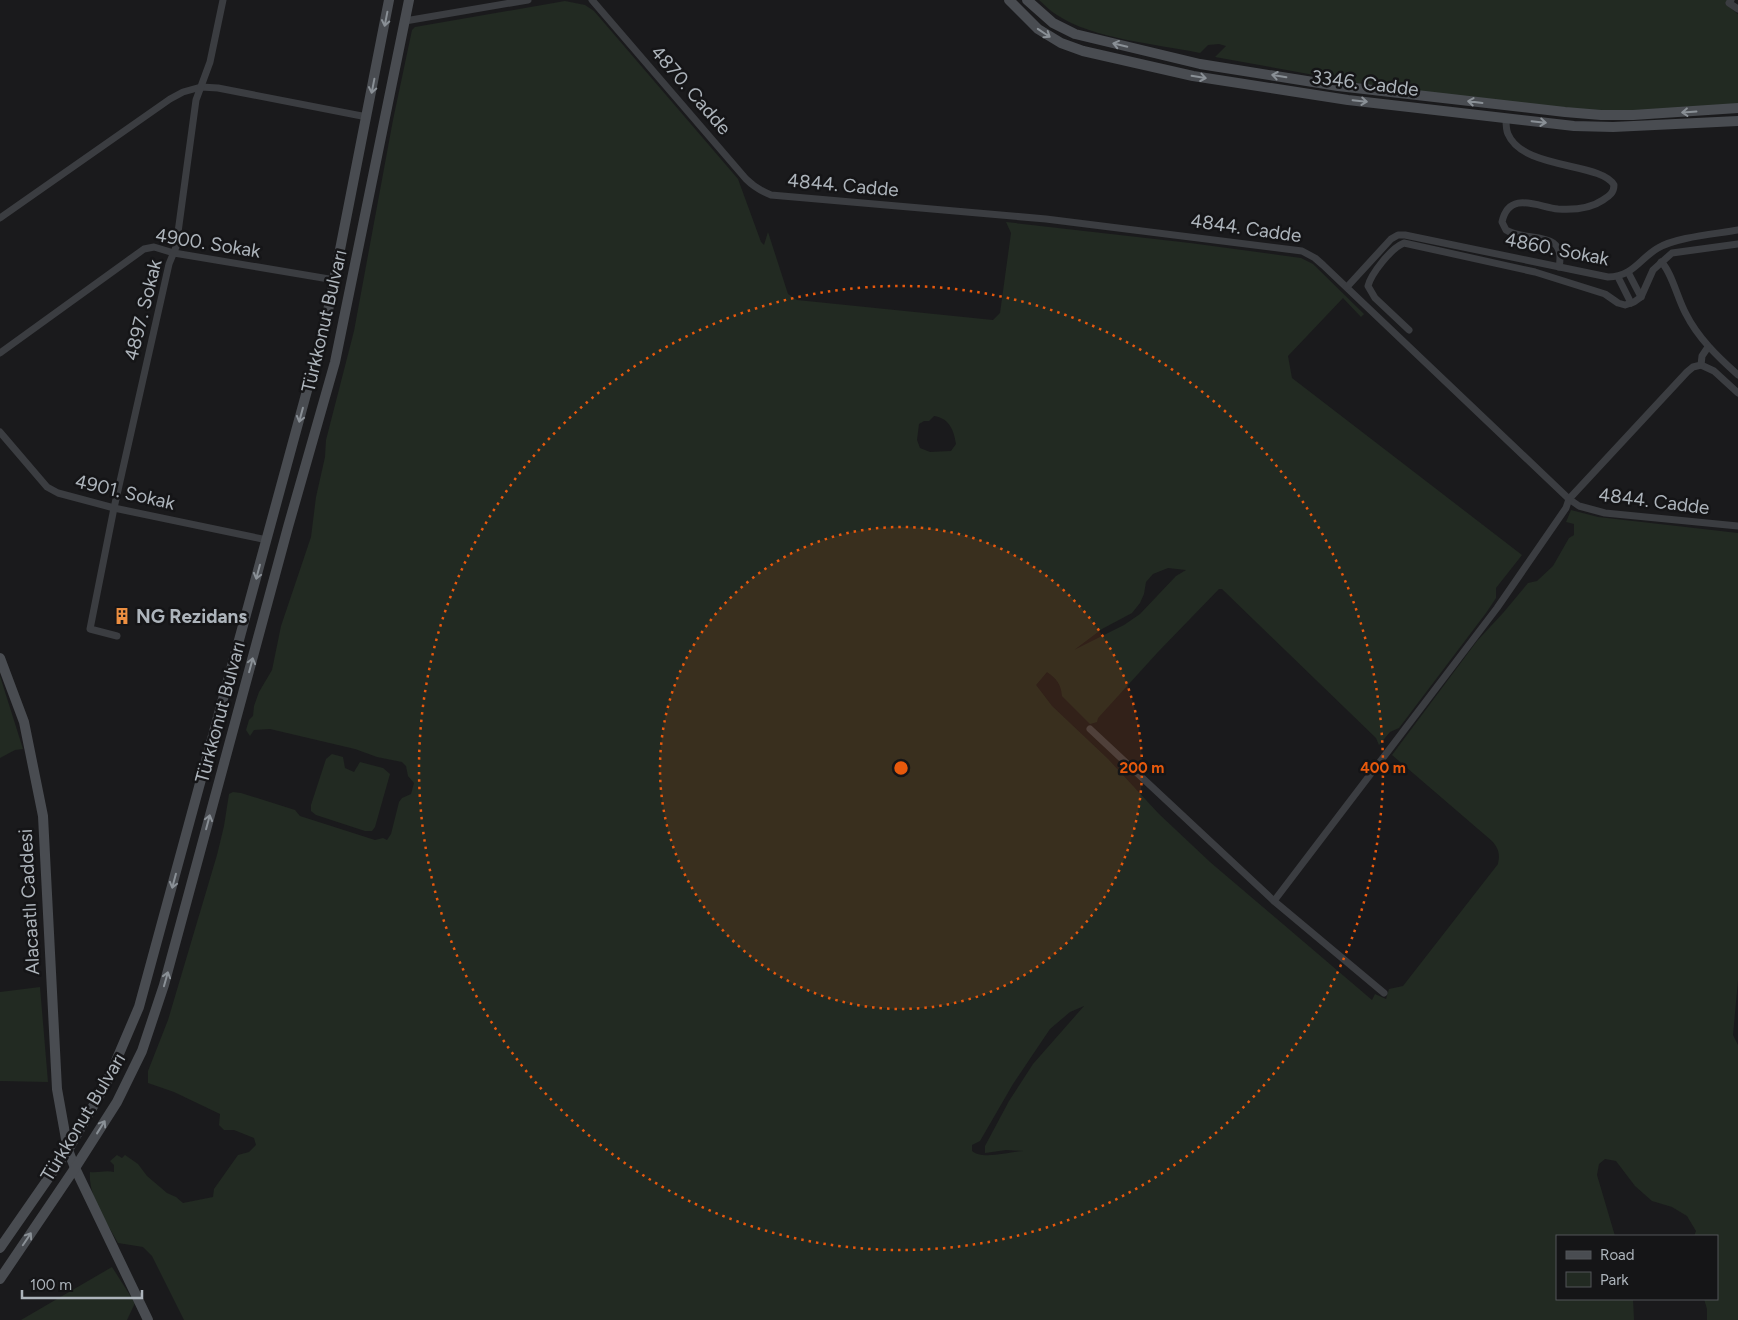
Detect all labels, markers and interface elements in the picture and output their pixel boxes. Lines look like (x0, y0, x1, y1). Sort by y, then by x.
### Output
one-way arrow (380, 11, 390, 27)
one-way arrow (1037, 28, 1051, 38)
one-way arrow (1112, 40, 1128, 49)
street label: 4870. Cadde (646, 41, 736, 139)
street label: 3346. Cadde (1310, 65, 1420, 101)
one-way arrow (1272, 71, 1288, 81)
one-way arrow (1191, 72, 1207, 82)
one-way arrow (367, 77, 377, 93)
one-way arrow (1352, 96, 1368, 106)
one-way arrow (1467, 97, 1483, 107)
one-way arrow (1682, 107, 1698, 116)
one-way arrow (1531, 117, 1547, 127)
street label: 4844. Cadde (786, 169, 900, 201)
street label: 4844. Cadde (1189, 209, 1303, 247)
street label: 4900. Sokak (154, 223, 263, 263)
street label: 4860. Sokak (1503, 228, 1612, 271)
street label: Türkkonut Bulvarı (296, 248, 352, 394)
street label: 4897. Sokak (119, 256, 167, 363)
one-way arrow (295, 407, 305, 423)
street label: 4901. Sokak (73, 469, 178, 515)
street label: 4844. Cadde (1597, 483, 1711, 519)
one-way arrow (253, 564, 262, 580)
place label: NG Rezidans (136, 605, 247, 628)
building icon: NG Rezidans (112, 606, 132, 626)
street label: Türkkonut Bulvarı (190, 639, 250, 785)
one-way arrow (246, 658, 256, 674)
centre of rings (892, 759, 910, 777)
text: 200 m (1120, 759, 1164, 777)
text: 400 m (1360, 759, 1406, 777)
one-way arrow (204, 814, 214, 830)
street label: Alacaatlı Caddesi (14, 828, 44, 976)
one-way arrow (169, 872, 178, 888)
one-way arrow (161, 971, 171, 987)
street label: Türkkonut Bulvarı (36, 1049, 130, 1185)
one-way arrow (96, 1120, 106, 1134)
one-way arrow (22, 1232, 32, 1246)
legend (1556, 1235, 1718, 1300)
text: Road (1600, 1246, 1635, 1264)
scale bar (22, 1268, 142, 1300)
text: Park (1600, 1271, 1629, 1289)
text: 100 m (30, 1276, 72, 1294)

